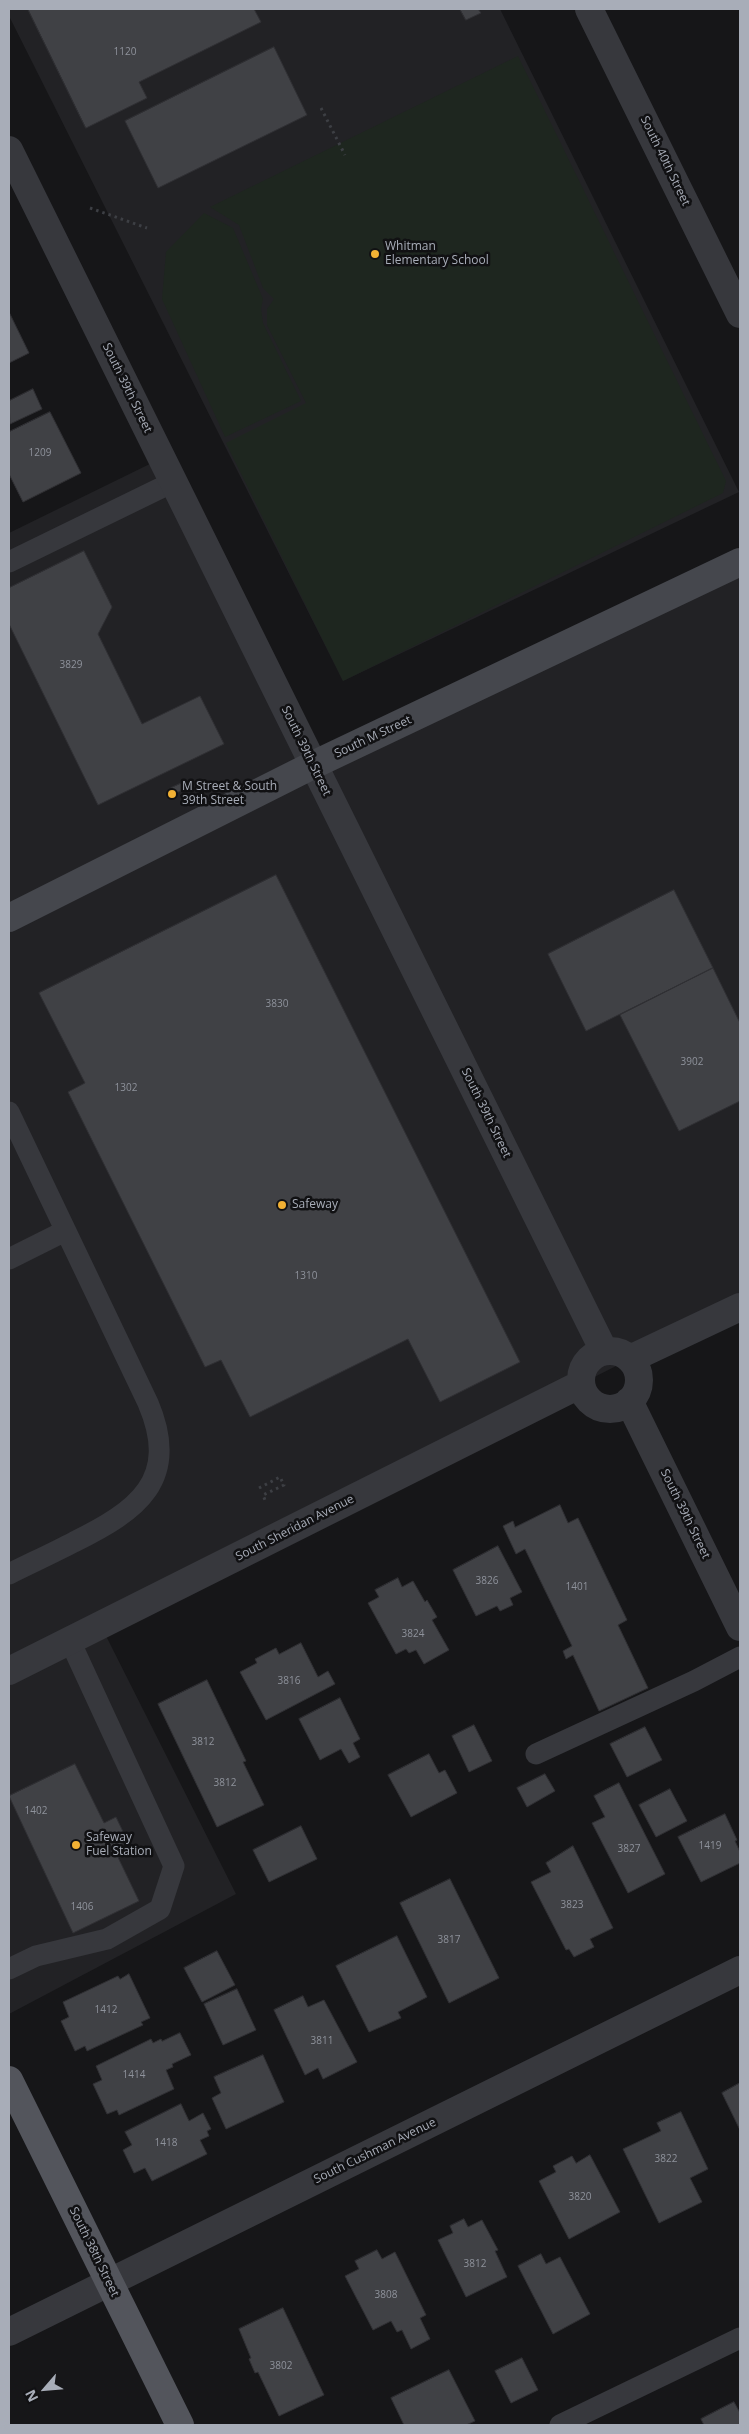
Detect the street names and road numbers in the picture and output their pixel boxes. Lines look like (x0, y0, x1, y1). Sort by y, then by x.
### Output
street label: South 40th Street (637, 114, 693, 208)
street label: South 39th Street (99, 341, 155, 435)
street label: South 39th Street (278, 704, 334, 798)
street label: South M Street (332, 713, 414, 761)
street label: South 39th Street (458, 1066, 514, 1160)
street label: South 39th Street (657, 1467, 713, 1561)
street label: South Sheridan Avenue (233, 1492, 357, 1564)
street label: South Cushman Avenue (312, 2115, 438, 2187)
street label: South 38th Street (66, 2205, 122, 2299)

